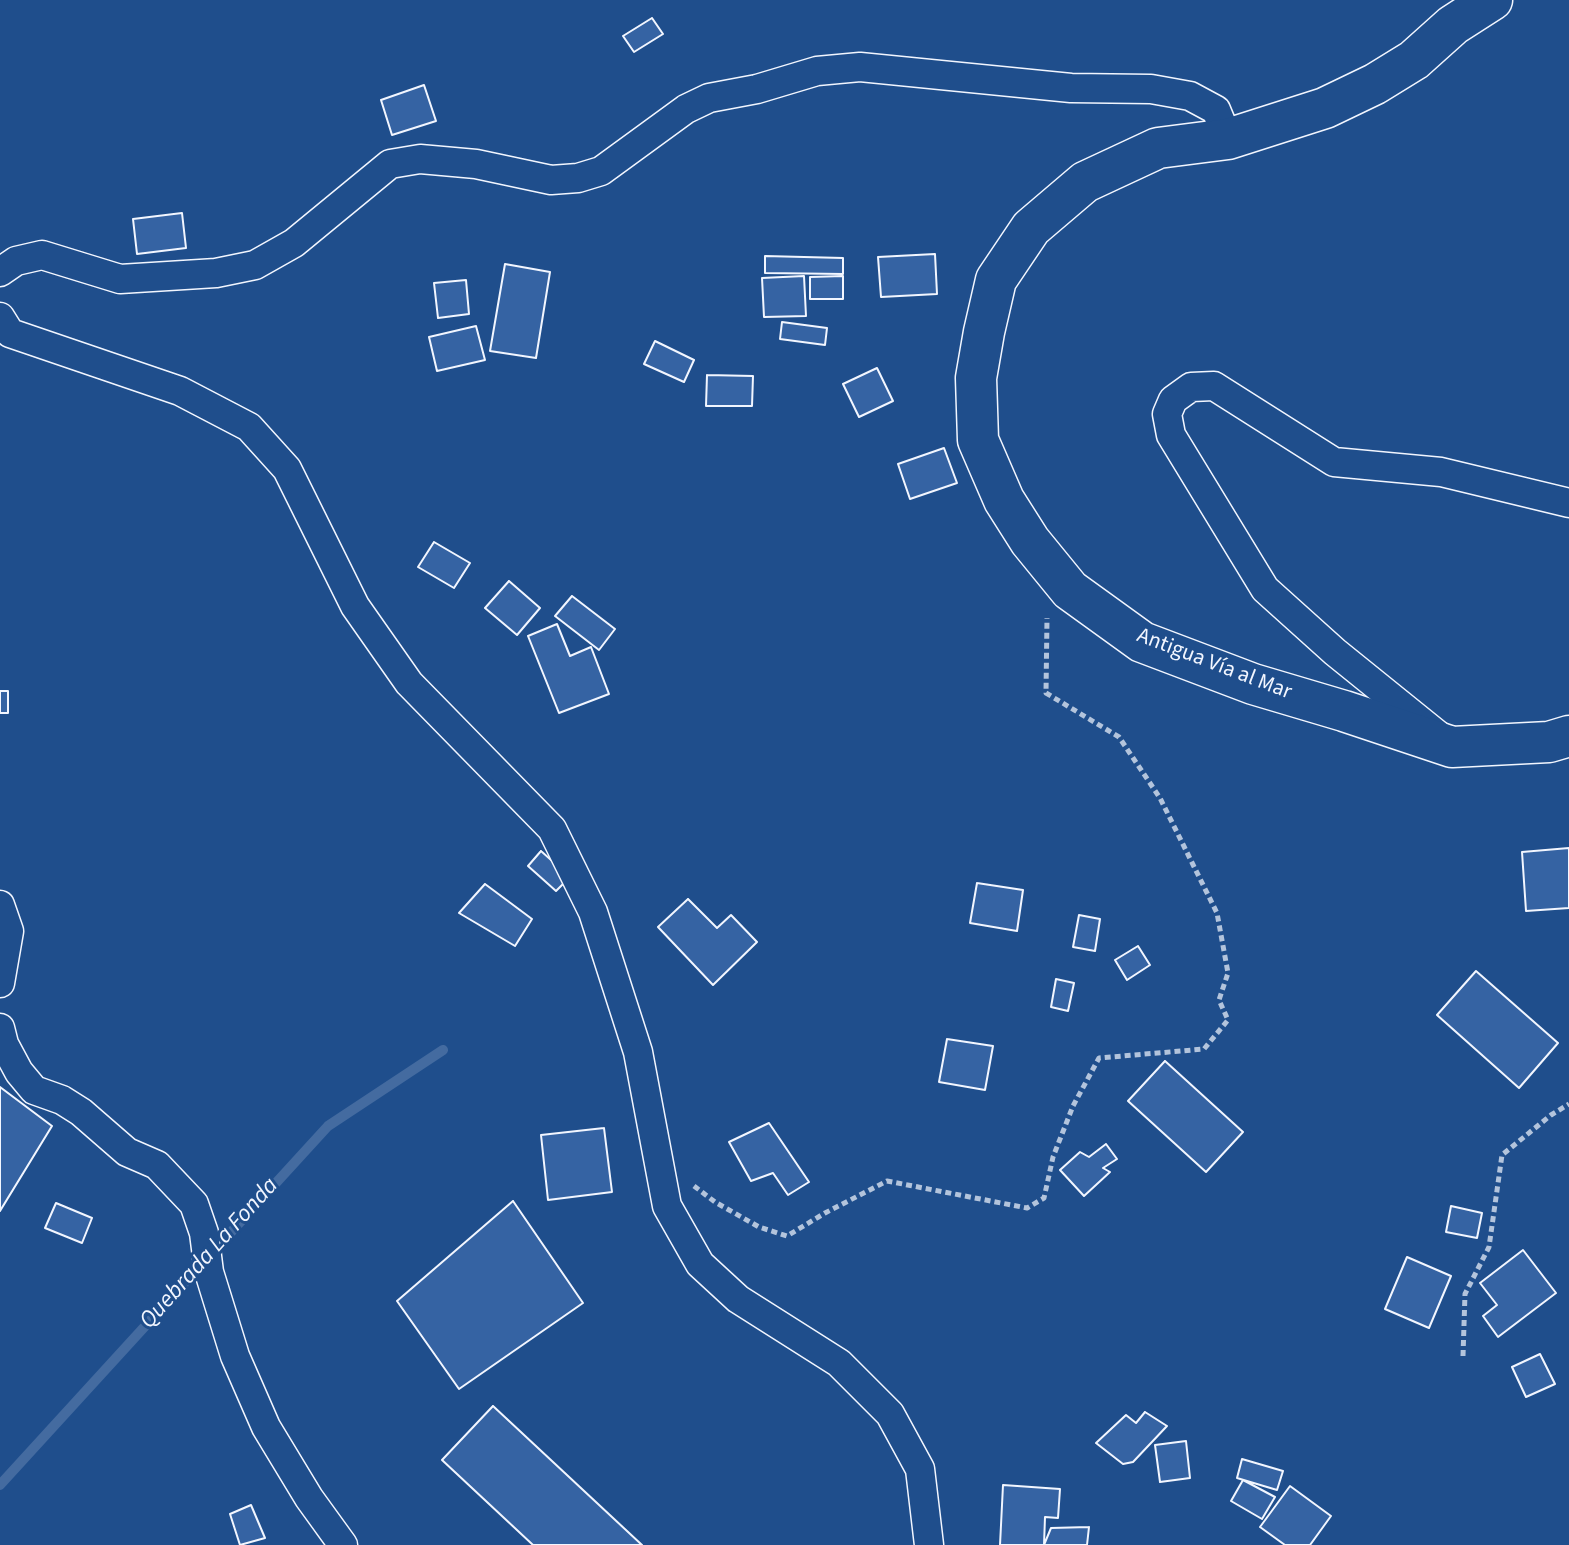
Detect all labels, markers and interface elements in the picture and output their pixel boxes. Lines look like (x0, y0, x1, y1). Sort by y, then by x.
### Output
street label: Antigua Vía al Mar (1133, 623, 1295, 707)
water label: Quebrada La Fonda (135, 1172, 285, 1336)

